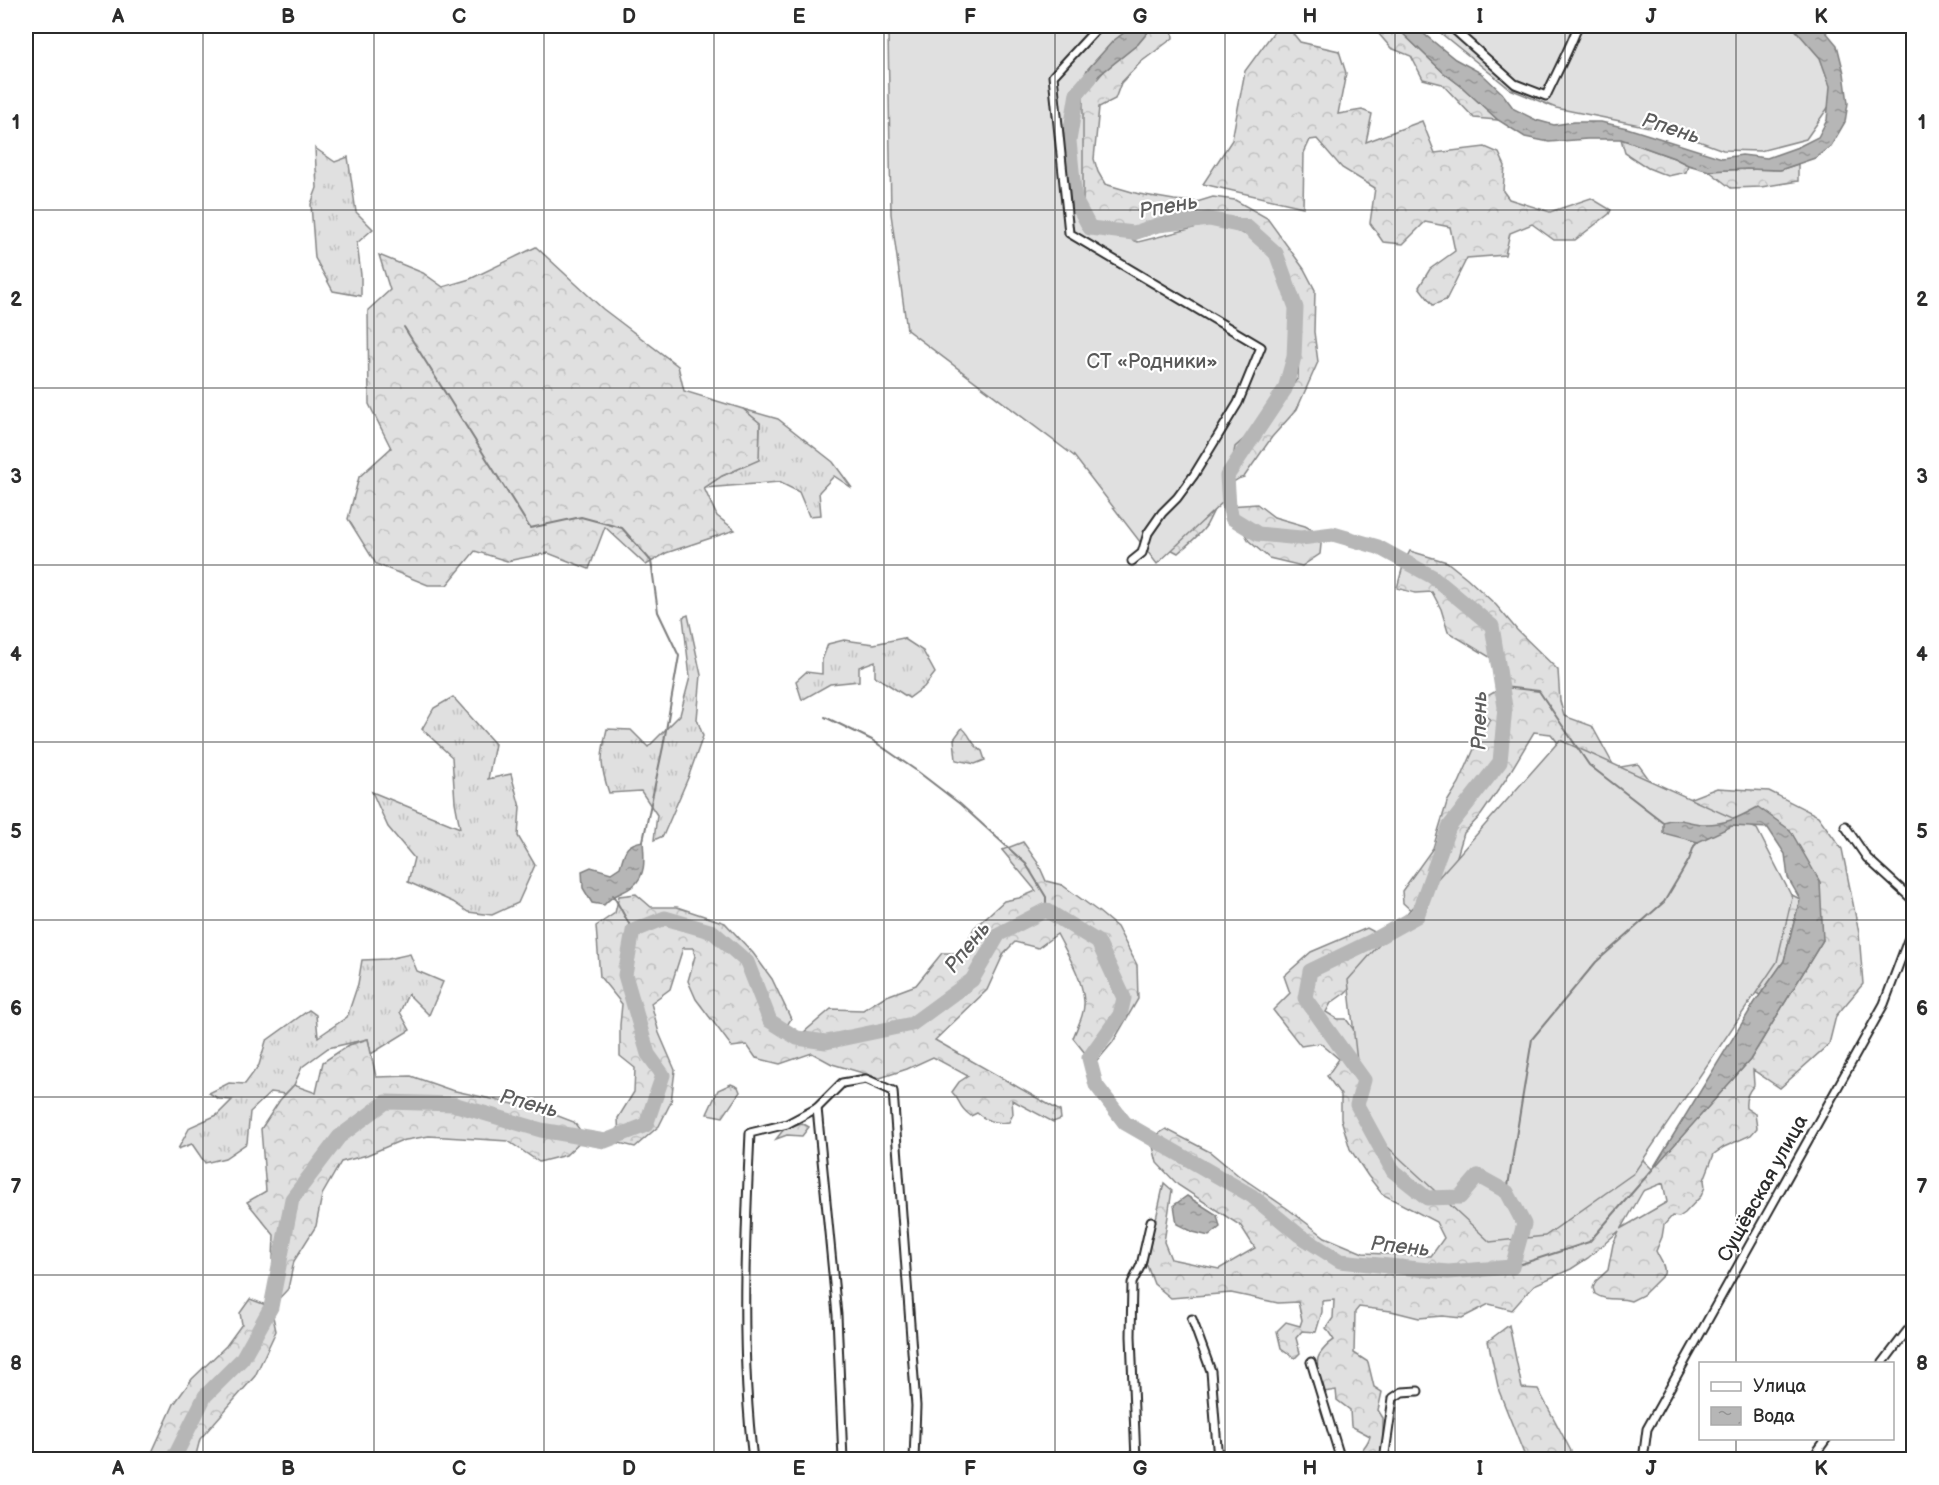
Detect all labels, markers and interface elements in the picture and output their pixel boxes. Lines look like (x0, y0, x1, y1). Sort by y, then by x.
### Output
text: A (111, 5, 125, 29)
text: B (281, 5, 295, 29)
text: C (452, 5, 466, 29)
text: D (622, 5, 636, 29)
text: E (793, 5, 806, 29)
text: F (964, 5, 976, 29)
text: G (1133, 5, 1148, 29)
text: H (1303, 5, 1317, 29)
text: I (1477, 5, 1483, 29)
text: J (1646, 5, 1658, 29)
text: K (1814, 5, 1828, 29)
water label: Рпень (1639, 107, 1703, 150)
text: 1 (12, 111, 20, 135)
text: 1 (1918, 111, 1926, 135)
water label: Рпень (1137, 189, 1200, 224)
text: 2 (10, 288, 22, 312)
text: 2 (1916, 288, 1928, 312)
park label: СТ «Родники» (1086, 350, 1218, 374)
text: 3 (10, 465, 22, 489)
text: 3 (1916, 465, 1928, 489)
text: 4 (10, 643, 22, 667)
text: 4 (1916, 643, 1928, 667)
water label: Рпень (1466, 691, 1493, 751)
text: 5 (10, 820, 22, 844)
text: 5 (1916, 820, 1928, 844)
water label: Рпень (939, 916, 996, 978)
text: 6 (10, 997, 22, 1021)
text: 6 (1916, 997, 1928, 1021)
water label: Рпень (497, 1084, 561, 1123)
street label: Сущёвская улица (1713, 1111, 1813, 1266)
text: 7 (10, 1175, 22, 1199)
text: 7 (1916, 1175, 1928, 1199)
water label: Рпень (1369, 1231, 1431, 1262)
text: 8 (10, 1352, 22, 1376)
text: 8 (1916, 1352, 1928, 1376)
legend (1699, 1362, 1894, 1440)
text: Улица (1753, 1376, 1807, 1397)
text: Вода (1753, 1406, 1795, 1427)
text: A (111, 1457, 125, 1481)
text: B (281, 1457, 295, 1481)
text: C (452, 1457, 466, 1481)
text: D (622, 1457, 636, 1481)
text: E (793, 1457, 806, 1481)
text: F (964, 1457, 976, 1481)
text: G (1133, 1457, 1148, 1481)
text: H (1303, 1457, 1317, 1481)
text: I (1477, 1457, 1483, 1481)
text: J (1646, 1457, 1658, 1481)
text: K (1814, 1457, 1828, 1481)

